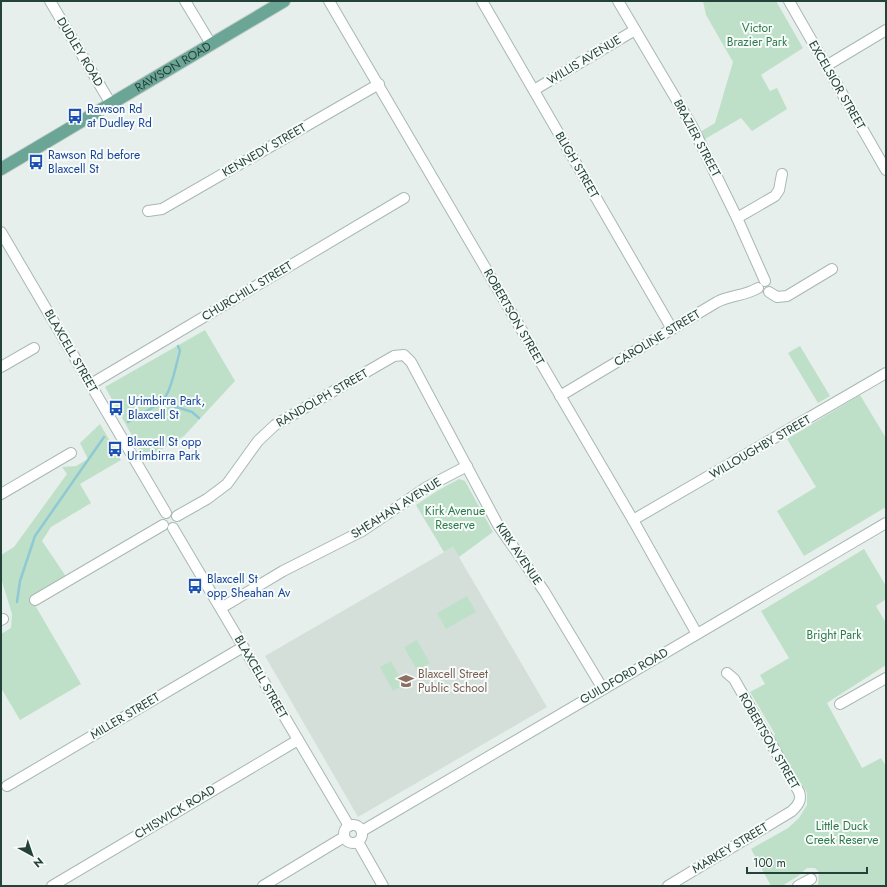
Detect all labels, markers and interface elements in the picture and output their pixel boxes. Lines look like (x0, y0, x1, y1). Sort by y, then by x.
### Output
street label: DUDLEY ROAD (52, 14, 108, 90)
park label: Victor Brazier Park (727, 19, 788, 51)
street label: WILLIS AVENUE (544, 31, 624, 89)
street label: RAWSON ROAD (131, 37, 215, 97)
street label: EXCELSIOR STREET (804, 37, 870, 133)
street label: BRAZIER STREET (669, 96, 725, 180)
place label: Rawson Rd at Dudley Rd (87, 100, 152, 132)
bus stop icon: Rawson Rd at Dudley Rd (66, 107, 84, 125)
street label: KENNEDY STREET (219, 118, 310, 181)
street label: BLIGH STREET (551, 128, 604, 202)
place label: Rawson Rd before Blaxcell St (48, 146, 140, 178)
bus stop icon: Rawson Rd before Blaxcell St (27, 153, 45, 171)
street label: CHURCHILL STREET (198, 257, 296, 325)
street label: ROBERTSON STREET (479, 266, 549, 369)
street label: CAROLINE STREET (611, 305, 704, 371)
street label: BLAXCELL STREET (40, 306, 102, 396)
street label: RANDOLPH STREET (273, 364, 372, 432)
place label: Urimbirra Park, Blaxcell St (128, 392, 205, 424)
bus stop icon: Urimbirra Park, Blaxcell St (107, 399, 125, 417)
street label: WILLOUGHBY STREET (706, 410, 814, 483)
place label: Blaxcell St opp Urimbirra Park (127, 433, 202, 465)
bus stop icon: Blaxcell St opp Urimbirra Park (106, 440, 124, 458)
street label: SHEAHAN AVENUE (347, 473, 445, 543)
park label: Kirk Avenue Reserve (425, 502, 485, 534)
street label: KIRK AVENUE (492, 519, 546, 589)
place label: Blaxcell St opp Sheahan Av (207, 570, 291, 602)
bus stop icon: Blaxcell St opp Sheahan Av (186, 577, 204, 595)
park label: Bright Park (807, 626, 862, 644)
street label: BLAXCELL STREET (230, 632, 292, 722)
street label: GUILDFORD ROAD (577, 643, 671, 709)
place label: Blaxcell Street Public School (418, 665, 488, 697)
school or university icon: Blaxcell Street Public School (397, 672, 415, 690)
street label: MILLER STREET (87, 688, 163, 744)
street label: ROBERTSON STREET (734, 690, 804, 793)
street label: CHISWICK ROAD (131, 781, 219, 843)
park label: Little Duck Creek Reserve (805, 817, 879, 849)
street label: MARKEY STREET (689, 818, 772, 878)
north arrow (12, 835, 52, 875)
scale bar (747, 849, 867, 875)
text: N (30, 854, 47, 872)
text: 100 m (753, 854, 786, 872)

